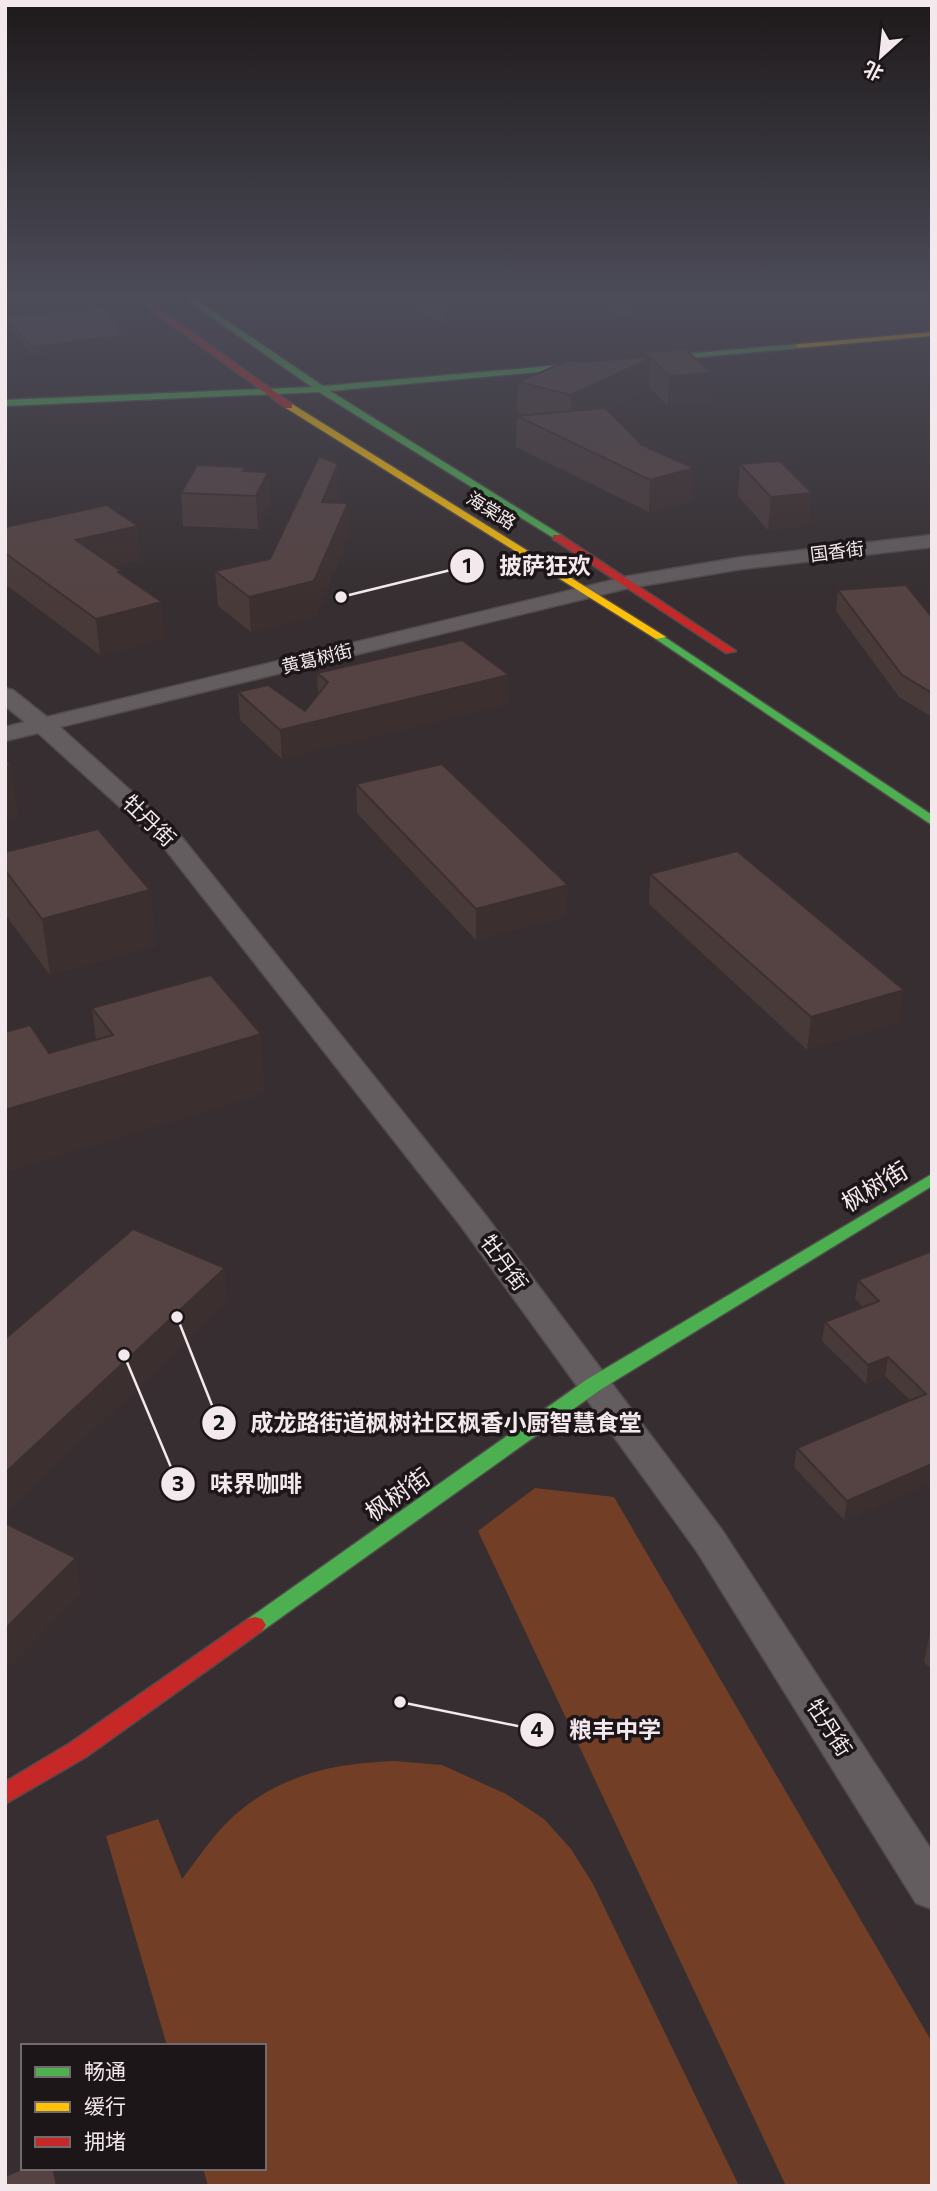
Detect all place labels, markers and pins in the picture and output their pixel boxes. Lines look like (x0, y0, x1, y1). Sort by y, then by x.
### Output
callout: 披萨狂欢 (450, 544, 605, 588)
callout: 成龙路街道枫树社区枫香小厨智慧食堂 (201, 1401, 655, 1445)
callout: 味界咖啡 (161, 1462, 316, 1506)
callout: 粮丰中学 (520, 1708, 675, 1752)

